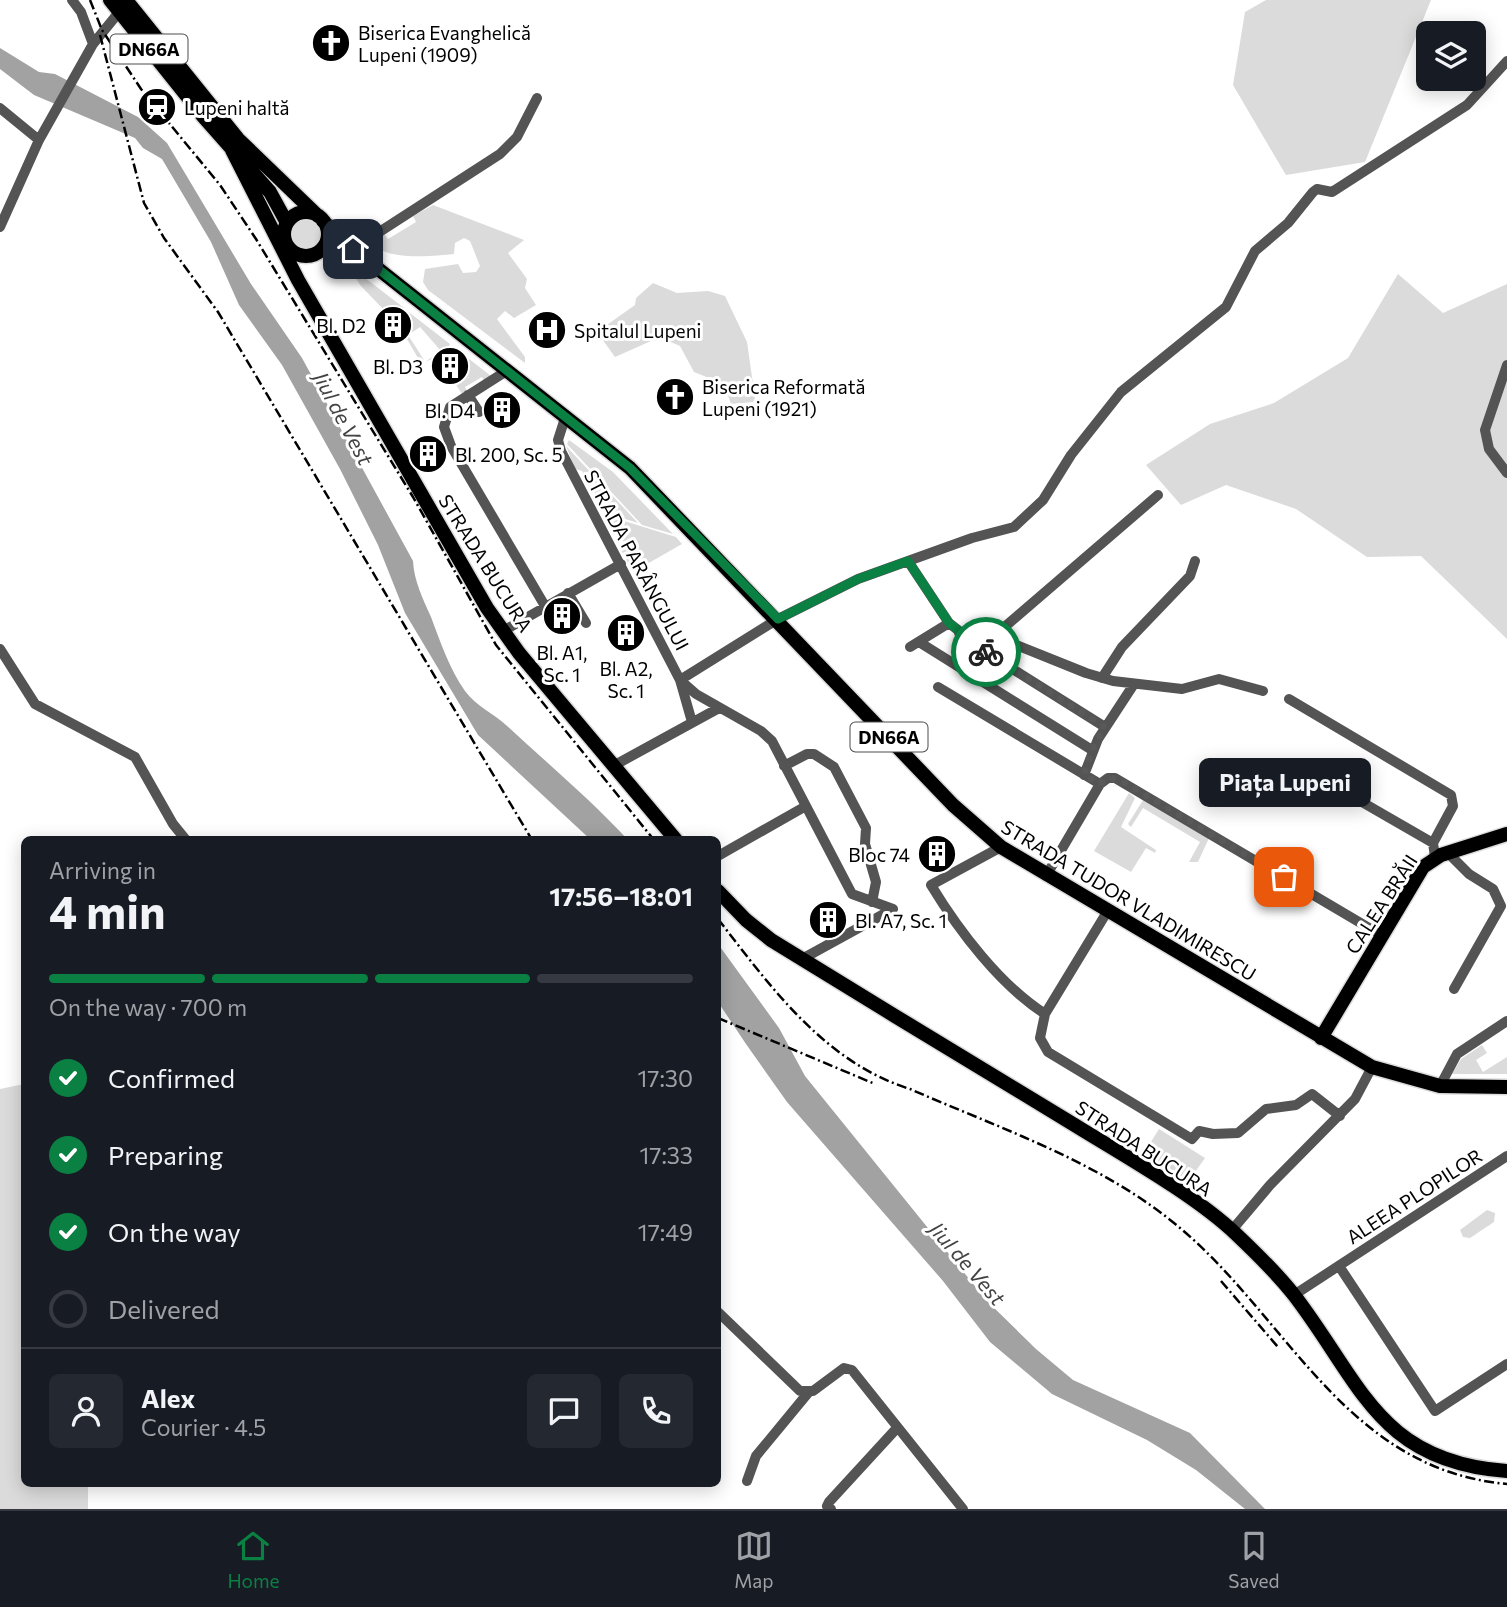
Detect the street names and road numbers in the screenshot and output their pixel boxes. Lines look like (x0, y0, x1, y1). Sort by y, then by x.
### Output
road number: DN66A (110, 34, 188, 64)
street label: STRADA PARÂNGULUI (580, 466, 694, 654)
street label: STRADA BUCURA (434, 490, 538, 636)
road number: DN66A (850, 722, 928, 752)
street label: STRADA TUDOR VLADIMIRESCU (998, 815, 1260, 985)
street label: CALEA BRĂII (1340, 850, 1422, 958)
street label: STRADA BUCURA (1071, 1095, 1217, 1201)
street label: ALEEA PLOPILOR (1342, 1143, 1486, 1248)

